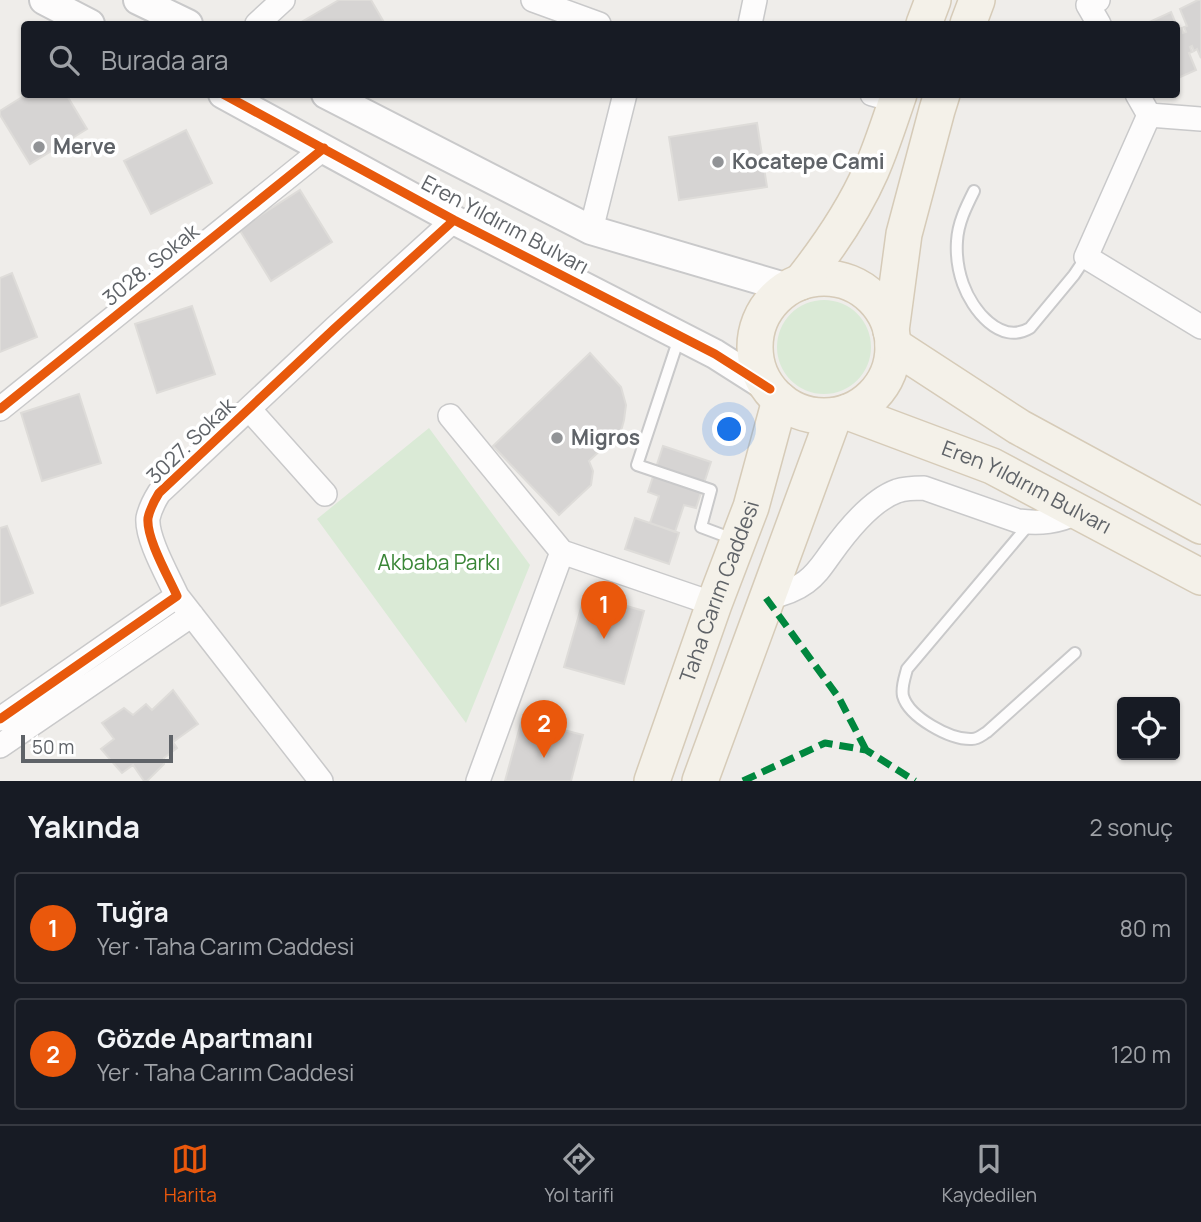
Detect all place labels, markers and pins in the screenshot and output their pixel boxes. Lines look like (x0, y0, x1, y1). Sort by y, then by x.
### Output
place label: Merve (53, 132, 116, 160)
marker: Merve (31, 139, 47, 155)
place label: Kocatepe Cami (732, 147, 885, 175)
marker: Kocatepe Cami (710, 154, 726, 170)
place label: Migros (571, 423, 640, 451)
marker: Migros (549, 430, 565, 446)
pin: 1 (581, 581, 627, 639)
pin: 2 (521, 700, 567, 758)

